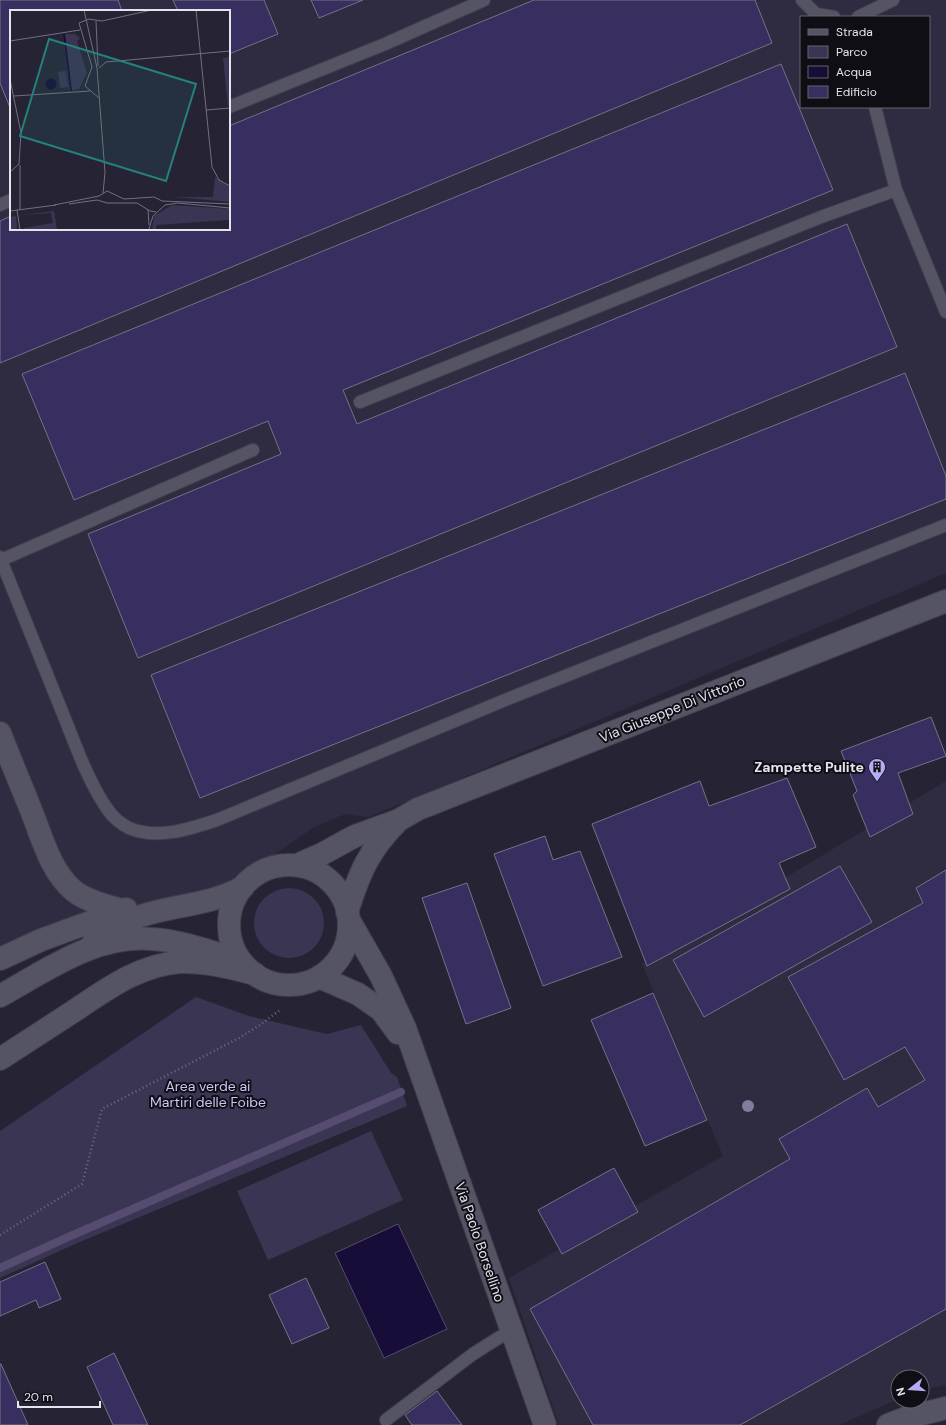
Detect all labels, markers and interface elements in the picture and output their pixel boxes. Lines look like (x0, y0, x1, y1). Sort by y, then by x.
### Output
inset map (10, 10, 230, 230)
legend (800, 16, 930, 108)
text: Strada (836, 24, 873, 40)
text: Parco (836, 44, 867, 60)
text: Acqua (836, 64, 871, 80)
text: Edificio (836, 84, 877, 100)
street label: Via Giuseppe Di Vittorio (596, 672, 748, 746)
building icon: Zampette Pulite (867, 757, 887, 782)
place label: Zampette Pulite (754, 758, 864, 776)
park label: Area verde ai Martiri delle Foibe (150, 1077, 266, 1111)
street label: Via Paolo Borsellino (451, 1180, 509, 1304)
north arrow (890, 1369, 930, 1409)
scale bar (18, 1383, 100, 1409)
text: N (893, 1386, 908, 1398)
text: 20 m (24, 1389, 53, 1405)

